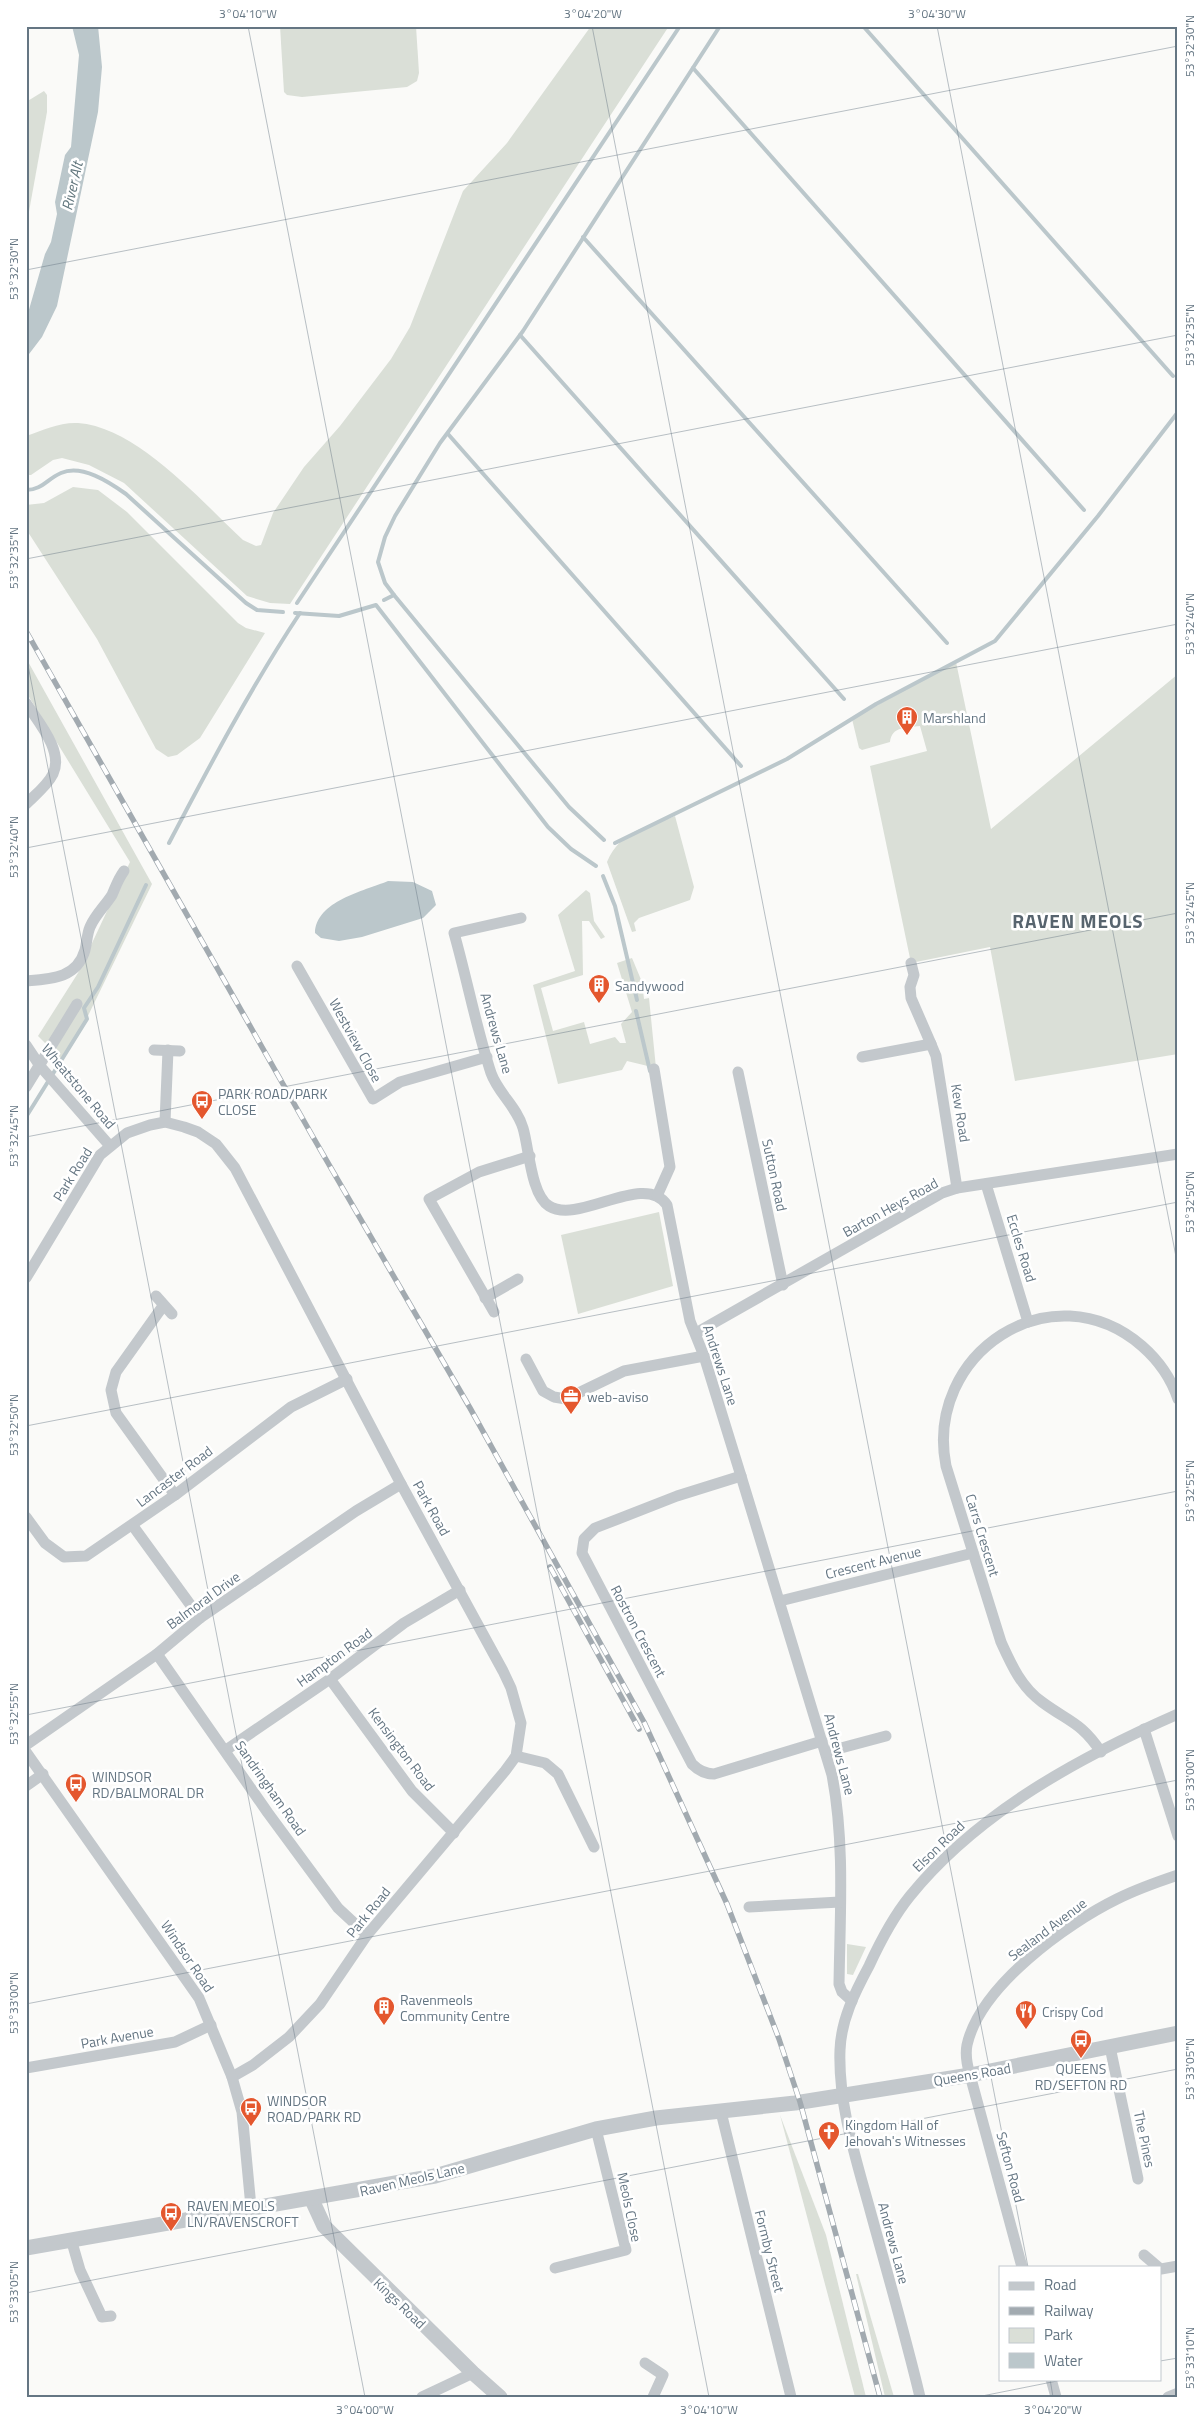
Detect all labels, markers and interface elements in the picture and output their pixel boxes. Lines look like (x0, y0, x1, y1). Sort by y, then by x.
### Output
text: 3°04'10"W (219, 4, 277, 23)
text: 3°04'20"W (564, 4, 622, 23)
text: 3°04'30"W (908, 4, 966, 23)
text: 53°32'30"N (1180, 15, 1199, 77)
water label: River Alt (55, 157, 89, 213)
text: 53°32'30"N (4, 238, 23, 300)
text: 53°32'35"N (1180, 304, 1199, 366)
text: 53°32'35"N (4, 527, 23, 589)
text: 53°32'40"N (1180, 593, 1199, 655)
building icon: Marshland (895, 705, 919, 736)
place label: Marshland (923, 707, 986, 728)
text: 53°32'40"N (4, 816, 23, 878)
text: 53°32'45"N (1180, 882, 1199, 944)
district label: RAVEN MEOLS (1012, 906, 1144, 935)
building icon: Sandywood (587, 973, 611, 1004)
place label: Sandywood (615, 975, 684, 996)
street label: Andrews Lane (475, 990, 519, 1076)
street label: Westview Close (324, 994, 388, 1086)
street label: Wheatstone Road (37, 1039, 121, 1133)
street label: Kew Road (946, 1082, 976, 1144)
place label: PARK ROAD/PARK CLOSE (218, 1083, 327, 1120)
bus stop icon: PARK ROAD/PARK CLOSE (190, 1089, 214, 1120)
text: 53°32'45"N (4, 1105, 23, 1167)
street label: Sutton Road (757, 1137, 793, 1213)
street label: Park Road (47, 1143, 97, 1205)
text: 53°32'50"N (1180, 1171, 1199, 1233)
street label: Barton Heys Road (838, 1172, 942, 1242)
street label: Eccles Road (1002, 1211, 1042, 1285)
street label: Andrews Lane (698, 1322, 744, 1408)
office icon: web-aviso (559, 1384, 583, 1415)
place label: web-aviso (587, 1386, 649, 1407)
text: 53°32'50"N (4, 1394, 23, 1456)
street label: Lancaster Road (131, 1440, 217, 1512)
text: 53°32'55"N (1180, 1460, 1199, 1522)
street label: Park Road (408, 1477, 456, 1539)
street label: Carrs Crescent (960, 1491, 1006, 1579)
street label: Crescent Avenue (823, 1540, 923, 1584)
street label: Balmoral Drive (162, 1566, 244, 1634)
street label: Rostron Crescent (606, 1581, 672, 1681)
street label: Hampton Road (292, 1622, 376, 1692)
text: 53°32'55"N (4, 1683, 23, 1745)
street label: Kensington Road (364, 1703, 440, 1795)
street label: Andrews Lane (819, 1711, 861, 1797)
street label: Sandringham Road (230, 1736, 312, 1840)
text: 53°33'00"N (1180, 1749, 1199, 1811)
place label: WINDSOR RD/BALMORAL DR (92, 1766, 204, 1803)
bus stop icon: WINDSOR RD/BALMORAL DR (64, 1772, 88, 1803)
street label: Elson Road (907, 1816, 969, 1876)
street label: Park Road (341, 1882, 395, 1942)
street label: Sealand Avenue (1003, 1892, 1091, 1966)
street label: Windsor Road (156, 1916, 220, 1996)
text: 53°33'00"N (4, 1972, 23, 2034)
place label: Ravenmeols Community Centre (400, 1989, 510, 2026)
building icon: Ravenmeols Community Centre (372, 1995, 396, 2026)
restaurant icon: Crispy Cod (1014, 1999, 1038, 2030)
place label: Crispy Cod (1042, 2001, 1103, 2022)
street label: Park Avenue (79, 2020, 155, 2054)
bus stop icon: QUEENS RD/SEFTON RD (1069, 2028, 1093, 2059)
text: 53°33'05"N (1180, 2038, 1199, 2100)
street label: Queens Road (932, 2057, 1012, 2091)
place label: QUEENS RD/SEFTON RD (1035, 2058, 1127, 2095)
place label: WINDSOR ROAD/PARK RD (267, 2090, 361, 2127)
bus stop icon: WINDSOR ROAD/PARK RD (239, 2096, 263, 2127)
street label: The Pines (1129, 2109, 1161, 2169)
place label: Kingdom Hall of Jehovah's Witnesses (845, 2114, 966, 2151)
church icon: Kingdom Hall of Jehovah's Witnesses (817, 2120, 841, 2151)
street label: Sefton Road (991, 2129, 1031, 2205)
street label: Raven Meols Lane (357, 2157, 467, 2201)
street label: Meols Close (612, 2170, 648, 2244)
place label: RAVEN MEOLS LN/RAVENSCROFT (187, 2195, 299, 2232)
street label: Andrews Lane (873, 2200, 915, 2286)
bus stop icon: RAVEN MEOLS LN/RAVENSCROFT (159, 2201, 183, 2232)
street label: Formby Street (750, 2208, 790, 2294)
text: 53°33'05"N (4, 2261, 23, 2323)
legend (999, 2266, 1162, 2380)
street label: Kings Road (369, 2273, 431, 2333)
text: Road (1044, 2273, 1076, 2296)
text: Railway (1044, 2299, 1094, 2322)
text: Park (1044, 2323, 1073, 2346)
text: 53°33'10"N (1180, 2327, 1199, 2389)
text: Water (1044, 2349, 1083, 2372)
text: 3°04'00"W (336, 2400, 394, 2419)
text: 3°04'10"W (680, 2400, 738, 2419)
text: 3°04'20"W (1024, 2400, 1082, 2419)

